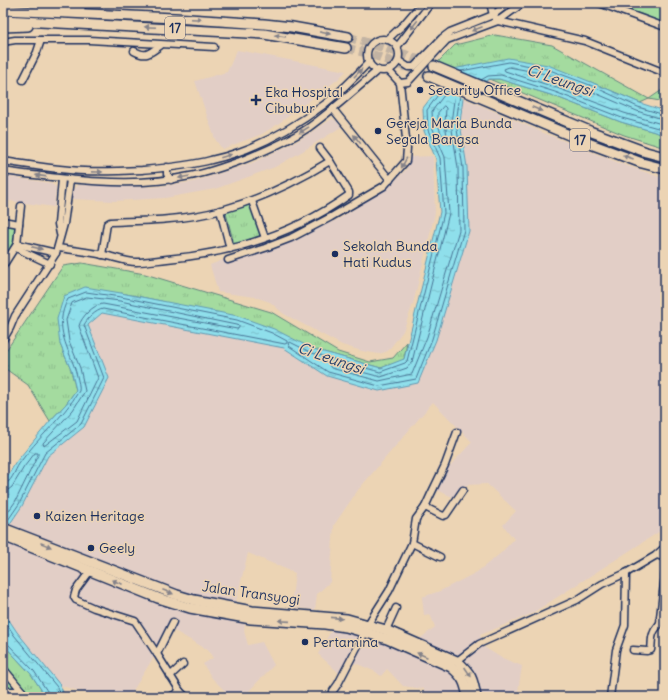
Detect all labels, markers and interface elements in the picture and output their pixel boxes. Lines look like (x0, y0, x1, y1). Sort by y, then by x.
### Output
one-way arrow (190, 16, 203, 22)
road number: 17 (165, 17, 185, 39)
one-way arrow (410, 20, 418, 31)
one-way arrow (143, 24, 156, 30)
one-way arrow (470, 26, 482, 32)
one-way arrow (319, 30, 331, 36)
one-way arrow (274, 33, 286, 39)
water label: Ci Leungsi (524, 60, 597, 101)
one-way arrow (354, 68, 363, 78)
place label: Security Office (428, 81, 521, 99)
place label: Eka Hospital Cibubur (265, 83, 343, 117)
marker: Security Office (415, 85, 425, 95)
marker: Eka Hospital Cibubur (250, 94, 262, 106)
one-way arrow (531, 106, 542, 112)
place label: Gereja Maria Bunda Segala Bangsa (386, 114, 512, 148)
one-way arrow (298, 126, 310, 133)
marker: Gereja Maria Bunda Segala Bangsa (373, 126, 383, 136)
road number: 17 (570, 129, 590, 151)
one-way arrow (353, 133, 361, 144)
one-way arrow (220, 153, 232, 159)
one-way arrow (621, 154, 633, 160)
one-way arrow (401, 157, 407, 169)
one-way arrow (91, 168, 103, 175)
one-way arrow (35, 173, 47, 179)
one-way arrow (178, 175, 190, 181)
place label: Sekolah Bunda Hati Kudus (343, 237, 437, 271)
one-way arrow (31, 246, 43, 252)
marker: Sekolah Bunda Hati Kudus (330, 249, 340, 259)
water label: Ci Leungsi (295, 338, 368, 379)
place label: Kaizen Heritage (45, 507, 144, 525)
marker: Kaizen Heritage (32, 511, 42, 521)
place label: Geely (99, 539, 135, 557)
one-way arrow (41, 542, 53, 548)
marker: Geely (86, 543, 96, 553)
street label: Jalan Transyogi (201, 577, 301, 609)
one-way arrow (111, 579, 123, 585)
one-way arrow (162, 589, 174, 595)
one-way arrow (331, 614, 343, 621)
one-way arrow (278, 618, 290, 625)
place label: Pertamina (313, 633, 378, 651)
marker: Pertamina (300, 637, 310, 647)
one-way arrow (416, 651, 428, 657)
one-way arrow (464, 667, 472, 678)

